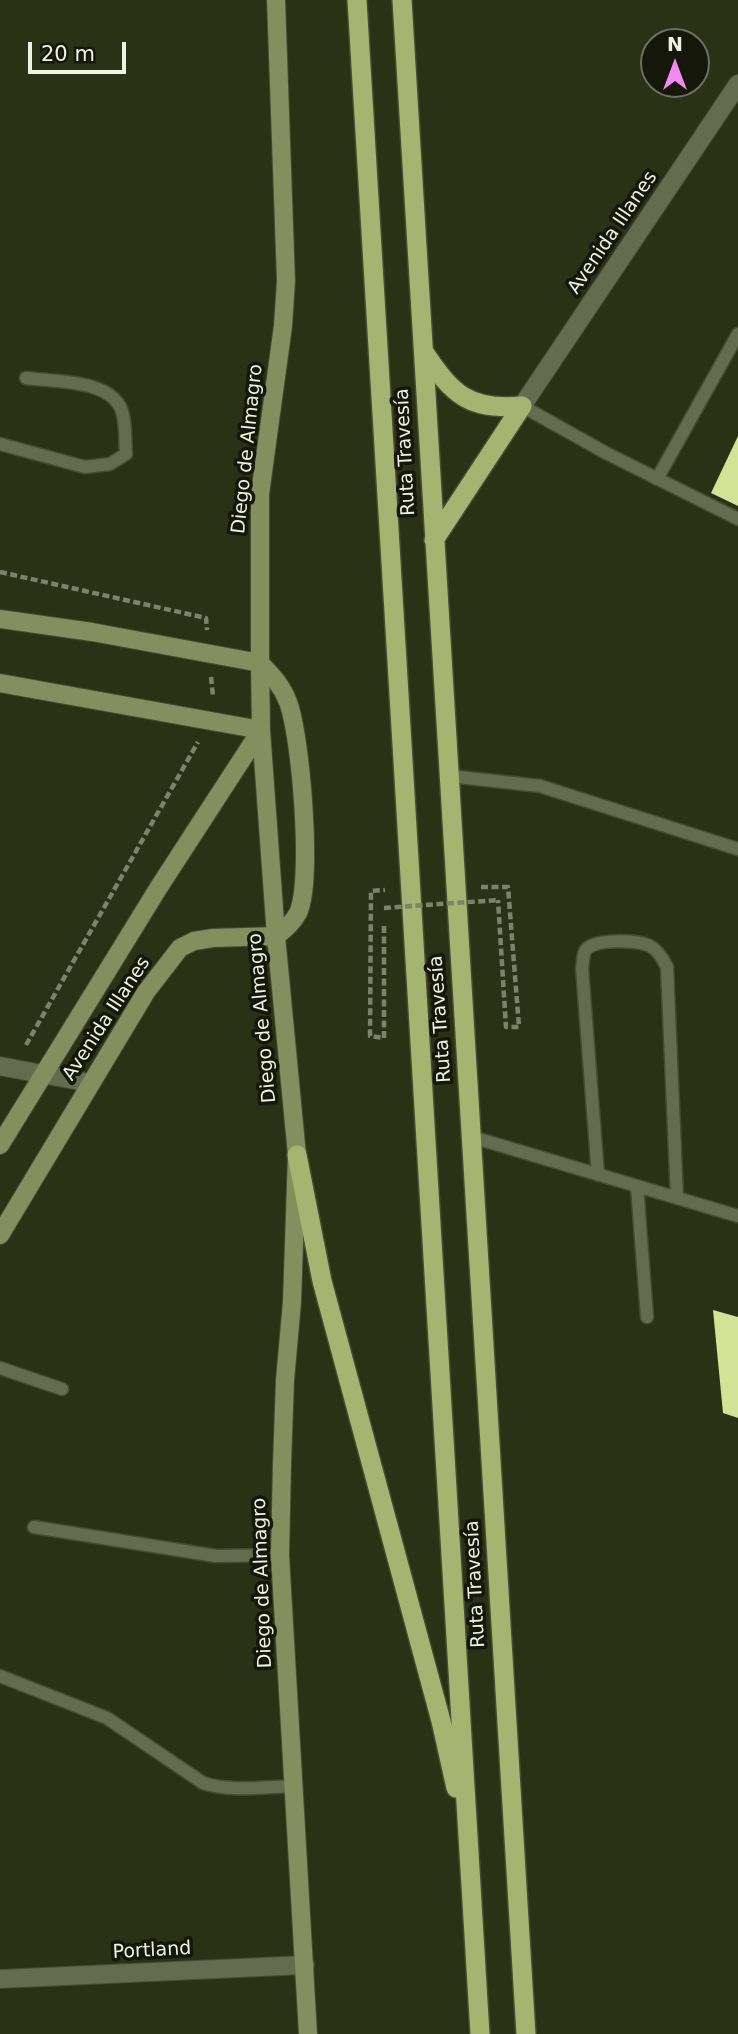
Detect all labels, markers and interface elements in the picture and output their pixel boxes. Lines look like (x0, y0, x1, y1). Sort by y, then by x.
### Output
scale bar (32, 28, 130, 72)
north arrow (640, 28, 710, 98)
text: N (667, 33, 683, 55)
text: 20 m (41, 42, 95, 66)
street label: Avenida Illanes (563, 167, 663, 299)
street label: Diego de Almagro (228, 363, 268, 535)
street label: Ruta Travesía (391, 388, 421, 516)
street label: Diego de Almagro (244, 932, 282, 1104)
street label: Avenida Illanes (58, 953, 156, 1085)
street label: Ruta Travesía (425, 955, 457, 1083)
street label: Diego de Almagro (249, 1497, 277, 1669)
street label: Ruta Travesía (461, 1520, 491, 1648)
street label: Portland (112, 1938, 192, 1964)

